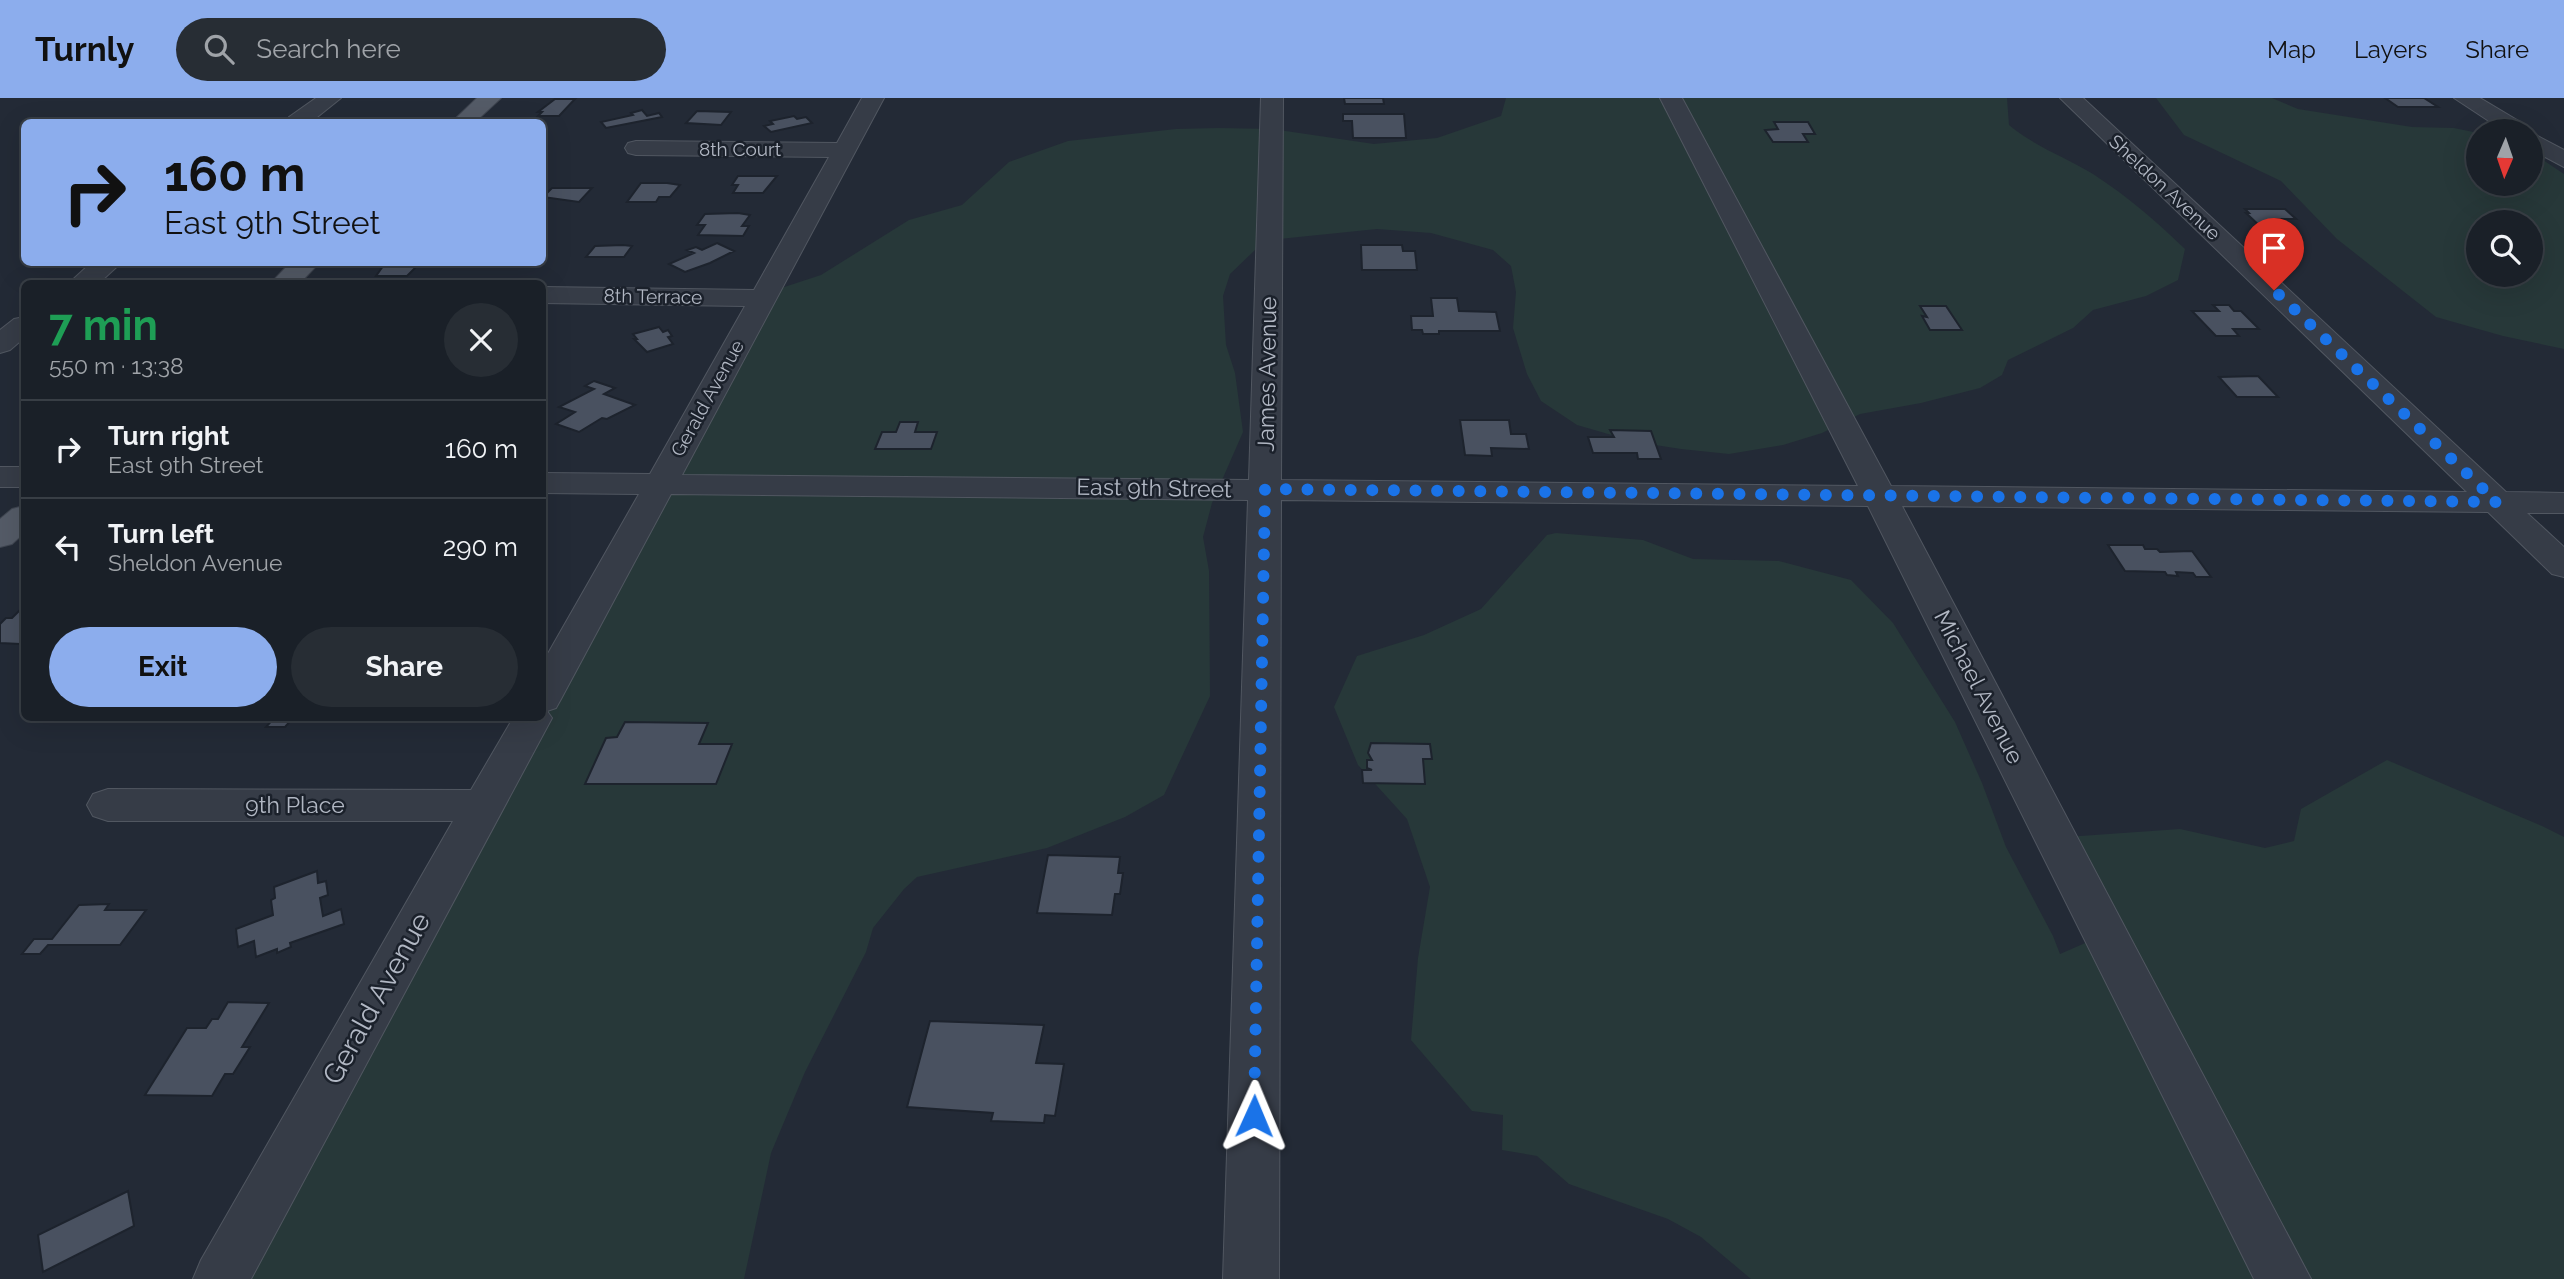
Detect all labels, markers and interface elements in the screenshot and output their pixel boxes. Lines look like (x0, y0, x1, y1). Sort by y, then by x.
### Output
search box (176, 18, 666, 81)
text: Turnly (35, 30, 134, 69)
icon: search (200, 30, 238, 68)
text: Search here (256, 34, 401, 64)
text: Map (2267, 35, 2316, 64)
text: Layers (2354, 35, 2427, 64)
text: Share (2465, 35, 2529, 64)
north arrow (2466, 119, 2543, 196)
map controls (2466, 119, 2543, 287)
street label: Sheldon Avenue (2105, 130, 2225, 244)
street label: 8th Court (699, 138, 782, 160)
text: 160 m (164, 145, 305, 202)
icon: right (49, 147, 140, 238)
text: East 9th Street (164, 204, 380, 241)
button: search (2466, 210, 2543, 287)
pin (2244, 218, 2304, 290)
icon: arrive (2255, 229, 2293, 267)
street label: 8th Terrace (603, 284, 703, 308)
street label: James Avenue (1252, 296, 1281, 452)
text: 7 min (49, 301, 158, 350)
button: close (444, 303, 518, 377)
street label: Gerald Avenue (666, 336, 748, 460)
text: 550 m · 13:38 (49, 352, 184, 379)
text: Turn right (108, 421, 229, 451)
icon: right (49, 430, 87, 468)
text: 160 m (445, 434, 518, 464)
text: East 9th Street (108, 451, 263, 478)
street label: East 9th Street (1076, 473, 1232, 502)
text: Turn left (108, 519, 214, 549)
icon: left (49, 528, 87, 566)
text: 290 m (443, 532, 518, 562)
text: Sheldon Avenue (108, 549, 282, 576)
street label: Michael Avenue (1929, 605, 2030, 768)
button: Exit (49, 627, 277, 707)
button: Share (291, 627, 518, 707)
street label: 9th Place (245, 791, 345, 818)
street label: Gerald Avenue (316, 907, 437, 1090)
position arrow (1217, 1079, 1291, 1153)

